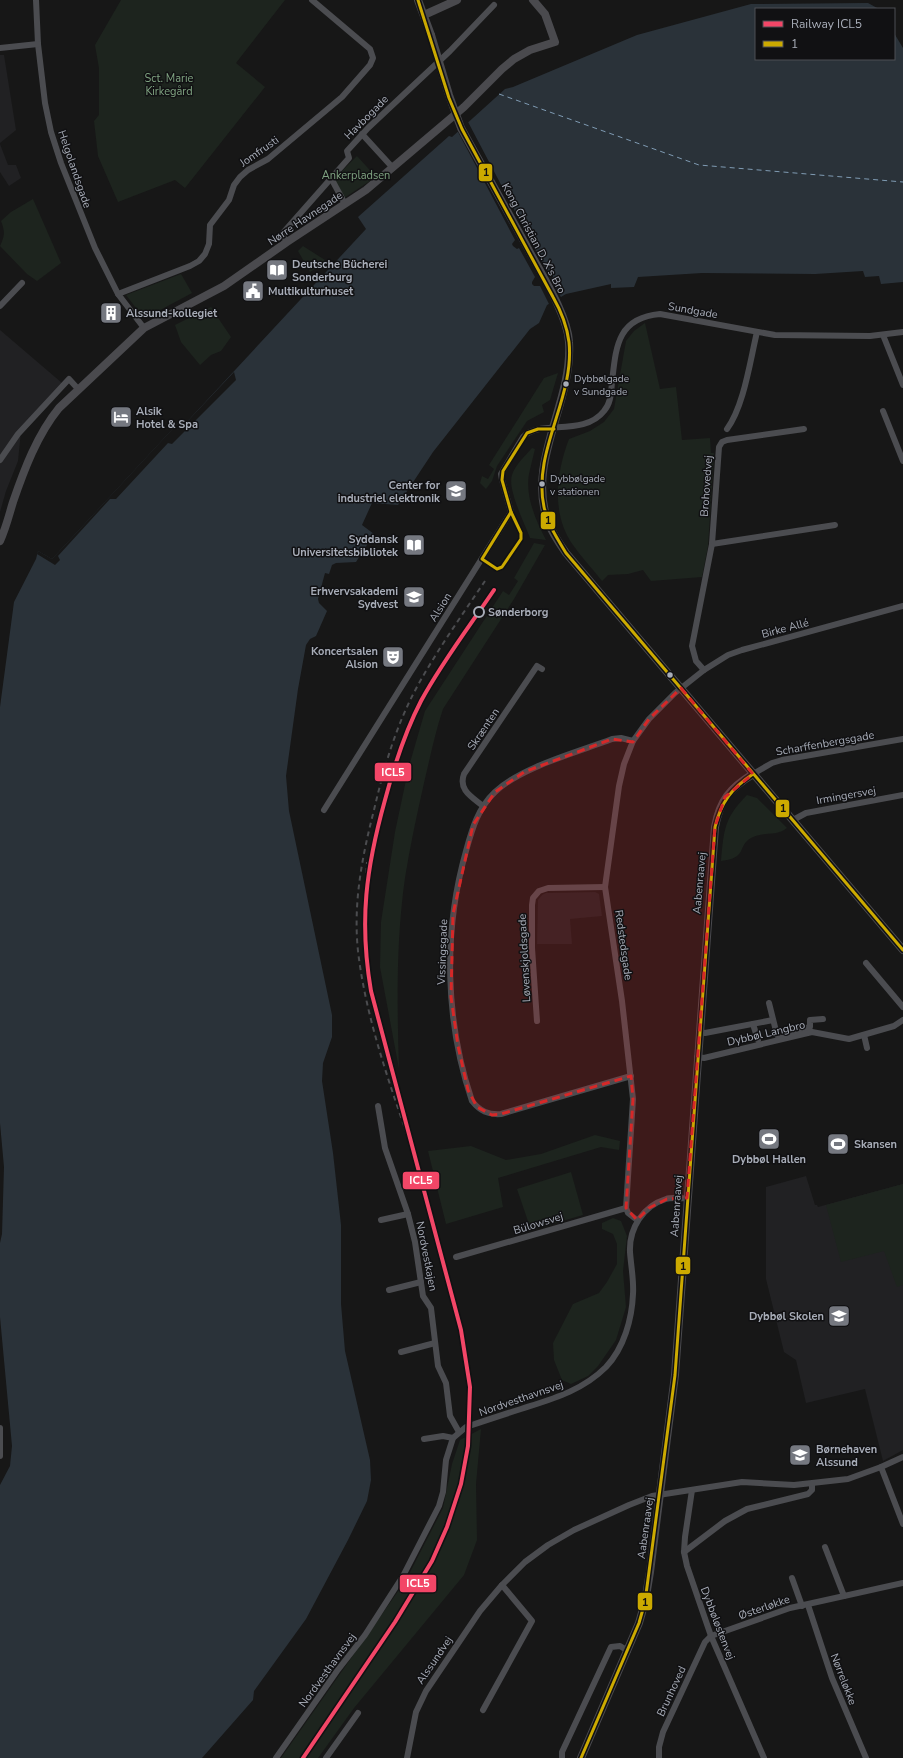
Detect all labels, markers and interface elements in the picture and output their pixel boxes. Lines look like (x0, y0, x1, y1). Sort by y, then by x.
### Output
legend (755, 8, 895, 60)
text: Railway ICL5 (791, 16, 862, 32)
text: 1 (791, 36, 798, 52)
park label: Sct. Marie Kirkegård (145, 71, 194, 99)
street label: Havbogade (341, 92, 392, 143)
street label: Helgolandsgade (54, 128, 95, 210)
street label: Jomfrusti (236, 132, 282, 171)
line badge: 1 (478, 163, 493, 182)
text: 1 (483, 165, 489, 180)
park label: Ankerpladsen (322, 168, 390, 183)
street label: Kong Christian D. X's Bro (498, 180, 569, 296)
street label: Nørre Havnegade (265, 188, 346, 249)
library icon: Deutsche Bücherei Sonderburg (264, 257, 290, 283)
place label: Deutsche Bücherei Sonderburg (292, 257, 388, 285)
public building icon: Multikulturhuset (240, 278, 266, 304)
place label: Multikulturhuset (268, 284, 354, 299)
street label: Sundgade (667, 299, 719, 322)
building icon: Alssund-kollegiet (98, 300, 124, 326)
place label: Alssund-kollegiet (126, 306, 218, 321)
place label: Dybbølgade v Sundgade (574, 372, 629, 399)
marker: Dybbølgade v Sundgade (561, 379, 571, 389)
hotel icon: Alsik Hotel & Spa (108, 404, 134, 430)
place label: Alsik Hotel & Spa (136, 404, 198, 432)
street label: Brohovedvej (697, 455, 716, 517)
place label: Dybbølgade v stationen (550, 472, 605, 499)
place label: Center for industriel elektronik (338, 478, 441, 506)
school or university icon: Center for industriel elektronik (443, 478, 469, 504)
marker: Dybbølgade v stationen (537, 479, 547, 489)
line badge: 1 (540, 511, 556, 530)
text: 1 (545, 513, 551, 528)
place label: Syddansk Universitetsbibliotek (292, 532, 399, 560)
library icon: Syddansk Universitetsbibliotek (401, 532, 427, 558)
place label: Erhvervsakademi Sydvest (311, 584, 399, 612)
school or university icon: Erhvervsakademi Sydvest (401, 584, 427, 610)
street label: Alsion (426, 590, 455, 625)
place label: Sønderborg (488, 605, 548, 620)
marker: Sønderborg (473, 606, 485, 618)
street label: Birke Allé (760, 615, 811, 642)
place label: Koncertsalen Alsion (311, 644, 378, 672)
theatre icon: Koncertsalen Alsion (380, 644, 406, 670)
unlabelled marker (665, 670, 675, 680)
street label: Skrænten (464, 705, 503, 753)
street label: Scharffenbergsgade (775, 727, 876, 760)
line badge: ICL5 (374, 762, 412, 782)
text: ICL5 (381, 765, 405, 780)
street label: Irmingersvej (815, 783, 877, 808)
line badge: 1 (775, 799, 790, 818)
text: 1 (780, 801, 786, 816)
street label: Aabenraavej (689, 852, 710, 915)
street label: Redstedsgade (611, 909, 636, 981)
street label: Løvenskjoldsgade (515, 913, 534, 1003)
street label: Vissingsgade (434, 919, 451, 986)
street label: Dybbøl Langbro (726, 1017, 807, 1050)
sports icon: Dybbøl Hallen (756, 1126, 782, 1152)
sports icon: Skansen (825, 1131, 851, 1157)
place label: Skansen (854, 1137, 897, 1152)
place label: Dybbøl Hallen (732, 1152, 806, 1167)
line badge: ICL5 (402, 1171, 440, 1190)
text: ICL5 (409, 1173, 433, 1188)
street label: Aabenraavej (667, 1175, 686, 1237)
street label: Bülowsvej (511, 1209, 565, 1238)
street label: Nordvestkajen (412, 1220, 441, 1292)
line badge: 1 (675, 1256, 691, 1275)
text: 1 (680, 1259, 686, 1274)
school or university icon: Dybbøl Skolen (826, 1303, 852, 1329)
place label: Dybbøl Skolen (749, 1309, 824, 1324)
street label: Nordvesthavnsvej (477, 1377, 565, 1420)
school or university icon: Børnehaven Alssund (787, 1442, 813, 1468)
place label: Børnehaven Alssund (816, 1442, 877, 1470)
street label: Aabenraavej (634, 1496, 657, 1560)
line badge: ICL5 (399, 1574, 437, 1593)
text: ICL5 (406, 1576, 430, 1591)
street label: Dybbøløstenvej (697, 1584, 738, 1662)
line badge: 1 (637, 1592, 653, 1611)
street label: Østerløkke (737, 1592, 792, 1623)
text: 1 (642, 1595, 648, 1610)
street label: Nordvesthavnsvej (295, 1630, 359, 1710)
street label: Alssundvej (413, 1633, 456, 1687)
street label: Nørreløkke (827, 1651, 860, 1707)
street label: Brunhoved (653, 1664, 690, 1719)

